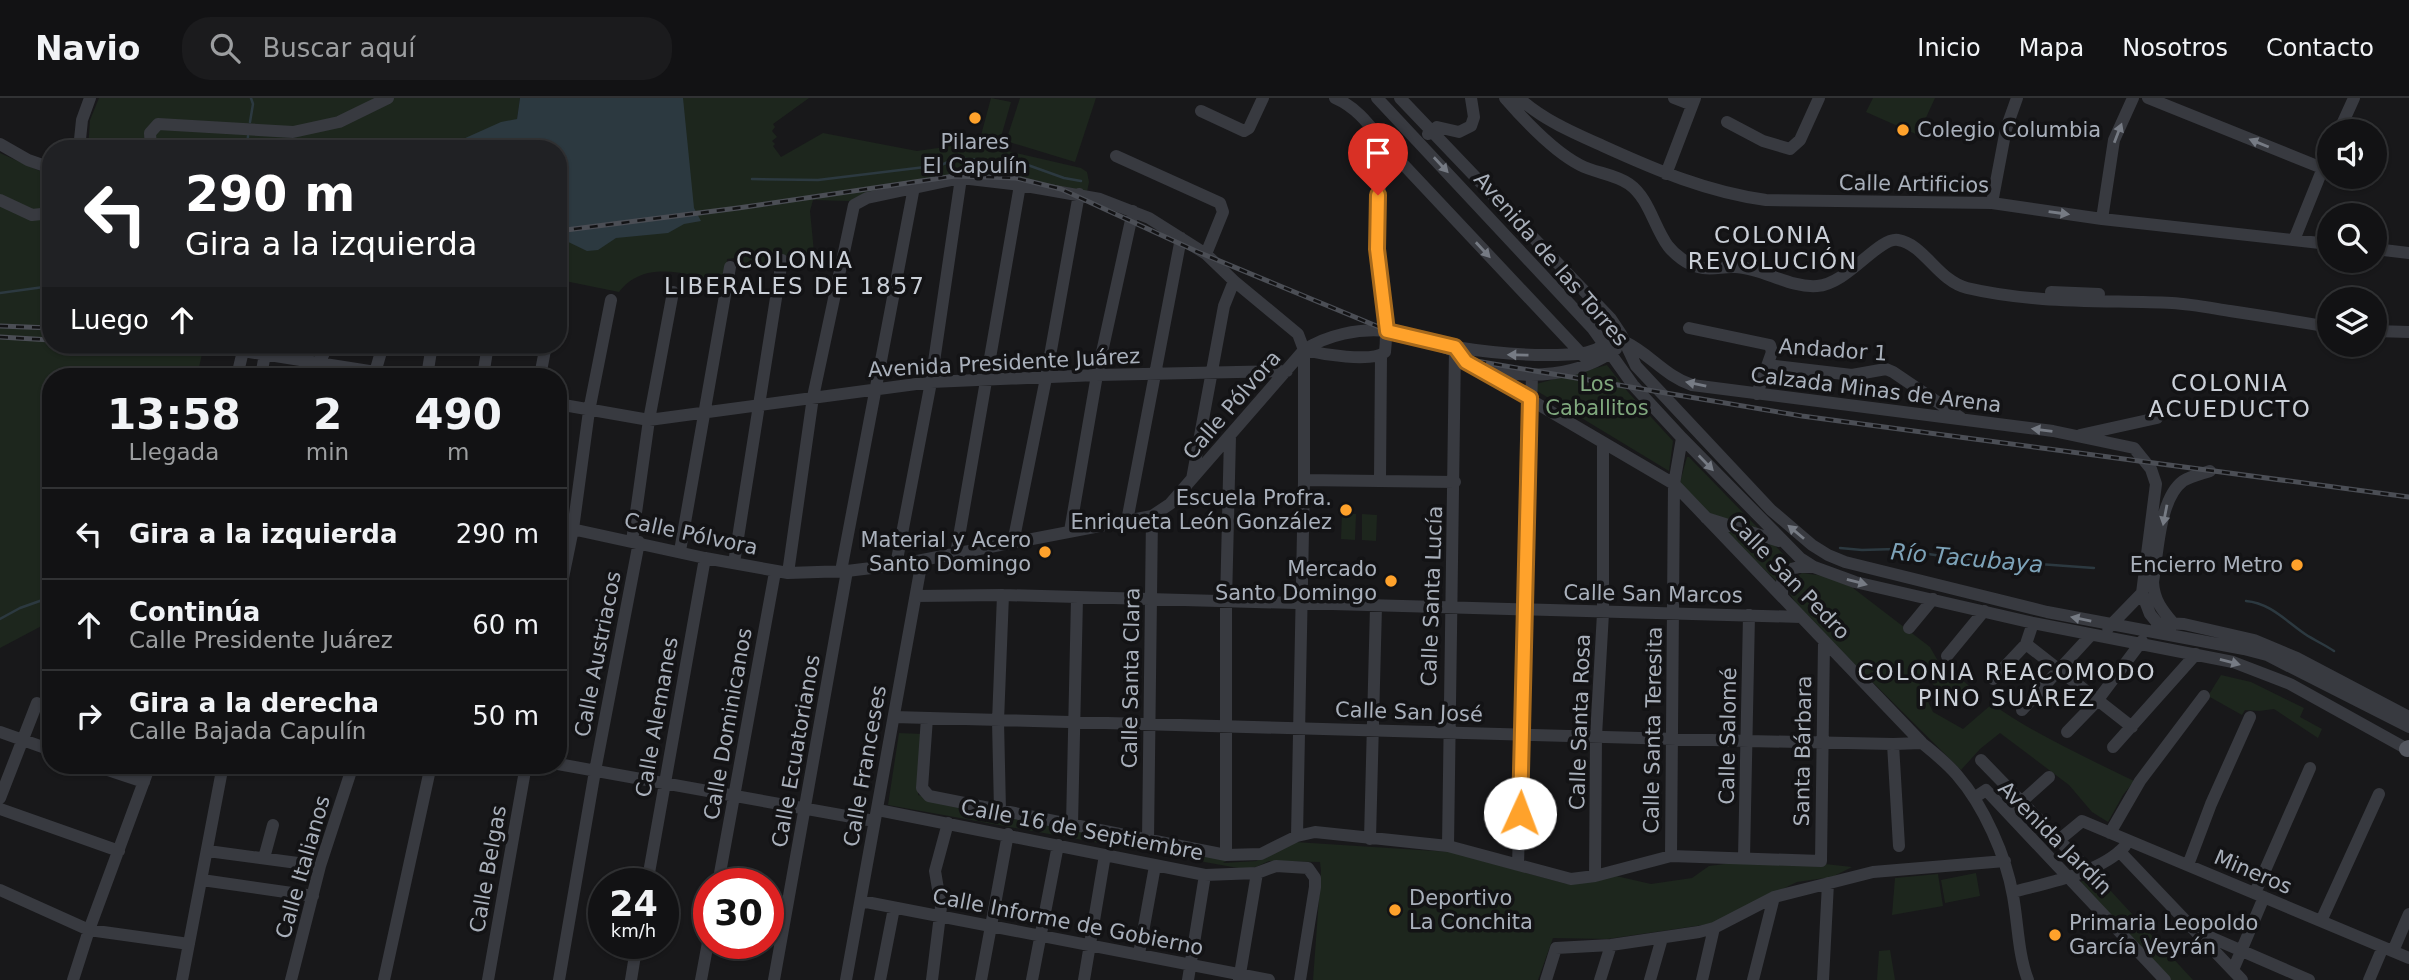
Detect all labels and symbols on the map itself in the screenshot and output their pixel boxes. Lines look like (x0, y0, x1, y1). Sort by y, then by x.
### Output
marker: Pilares El Capulín (967, 110, 983, 126)
place label: Colegio Columbia (1917, 118, 2101, 142)
marker: Colegio Columbia (1895, 122, 1911, 138)
pin (1348, 123, 1408, 195)
one-way arrow (2113, 123, 2124, 144)
place label: Pilares El Capulín (923, 130, 1027, 178)
one-way arrow (2248, 137, 2269, 148)
one-way arrow (1433, 156, 1449, 173)
street label: Avenida de las Torres (1469, 167, 1633, 351)
street label: Calle Artificios (1839, 171, 1989, 197)
one-way arrow (2048, 207, 2070, 218)
district label: COLONIA REVOLUCIÓN (1688, 222, 1858, 274)
one-way arrow (1475, 241, 1491, 259)
district label: COLONIA LIBERALES DE 1857 (664, 247, 926, 299)
street label: Andador 1 (1778, 334, 1888, 366)
street label: Avenida Presidente Juárez (867, 344, 1141, 382)
street label: Calle Pólvora (1178, 346, 1286, 464)
one-way arrow (1507, 350, 1529, 361)
street label: Calzada Minas de Arena (1749, 363, 2003, 417)
district label: COLONIA ACUEDUCTO (2148, 370, 2312, 422)
park label: Los Caballitos (1545, 372, 1649, 420)
one-way arrow (1685, 379, 1707, 390)
one-way arrow (2031, 425, 2053, 436)
one-way arrow (1697, 454, 1713, 471)
place label: Escuela Profra. Enriqueta León González (1070, 486, 1332, 534)
marker: Escuela Profra. Enriqueta León González (1338, 502, 1354, 518)
one-way arrow (2159, 504, 2170, 526)
street label: Calle Santa Lucía (1417, 505, 1447, 687)
street label: Calle Pólvora (622, 508, 760, 560)
street label: Calle San Pedro (1723, 510, 1855, 644)
one-way arrow (1787, 524, 1805, 540)
place label: Material y Acero Santo Domingo (860, 528, 1031, 576)
water label: Río Tacubaya (1890, 538, 2044, 578)
marker: Material y Acero Santo Domingo (1037, 544, 1053, 560)
place label: Encierro Metro (2130, 553, 2283, 577)
place label: Mercado Santo Domingo (1215, 557, 1377, 605)
marker: Encierro Metro (2289, 557, 2305, 573)
street label: Calle Austriacos (570, 569, 626, 739)
marker: Mercado Santo Domingo (1383, 573, 1399, 589)
one-way arrow (1846, 577, 1868, 588)
street label: Calle San Marcos (1563, 580, 1743, 608)
street label: Calle Santa Clara (1117, 587, 1145, 769)
one-way arrow (2070, 614, 2092, 625)
street label: Calle Dominicanos (699, 626, 757, 822)
street label: Calle Santa Teresita (1639, 626, 1667, 834)
street label: Calle Santa Rosa (1565, 633, 1595, 811)
street label: Calle Alemanes (631, 635, 683, 799)
street label: Calle Ecuatorianos (767, 653, 825, 849)
one-way arrow (2219, 657, 2241, 668)
district label: COLONIA REACOMODO PINO SUÁREZ (1857, 659, 2157, 711)
street label: Calle Salomé (1715, 667, 1741, 805)
street label: Santa Bárbara (1790, 675, 1816, 827)
street label: Calle Franceses (839, 683, 891, 849)
street label: Calle San José (1335, 697, 1483, 727)
position arrow (1483, 776, 1557, 850)
street label: Avenida Jardín (1993, 776, 2117, 900)
street label: Calle Italianos (271, 793, 335, 941)
street label: Calle 16 de Septiembre (959, 795, 1205, 865)
street label: Calle Belgas (465, 803, 511, 935)
street label: Mineros (2210, 845, 2296, 899)
speed limit sign: 30 (693, 868, 784, 959)
street label: Calle Informe de Gobierno (931, 884, 1205, 960)
place label: Deportivo La Conchita (1409, 886, 1533, 934)
marker: Deportivo La Conchita (1387, 902, 1403, 918)
place label: Primaria Leopoldo García Veyrán (2069, 911, 2258, 959)
marker: Primaria Leopoldo García Veyrán (2047, 927, 2063, 943)

